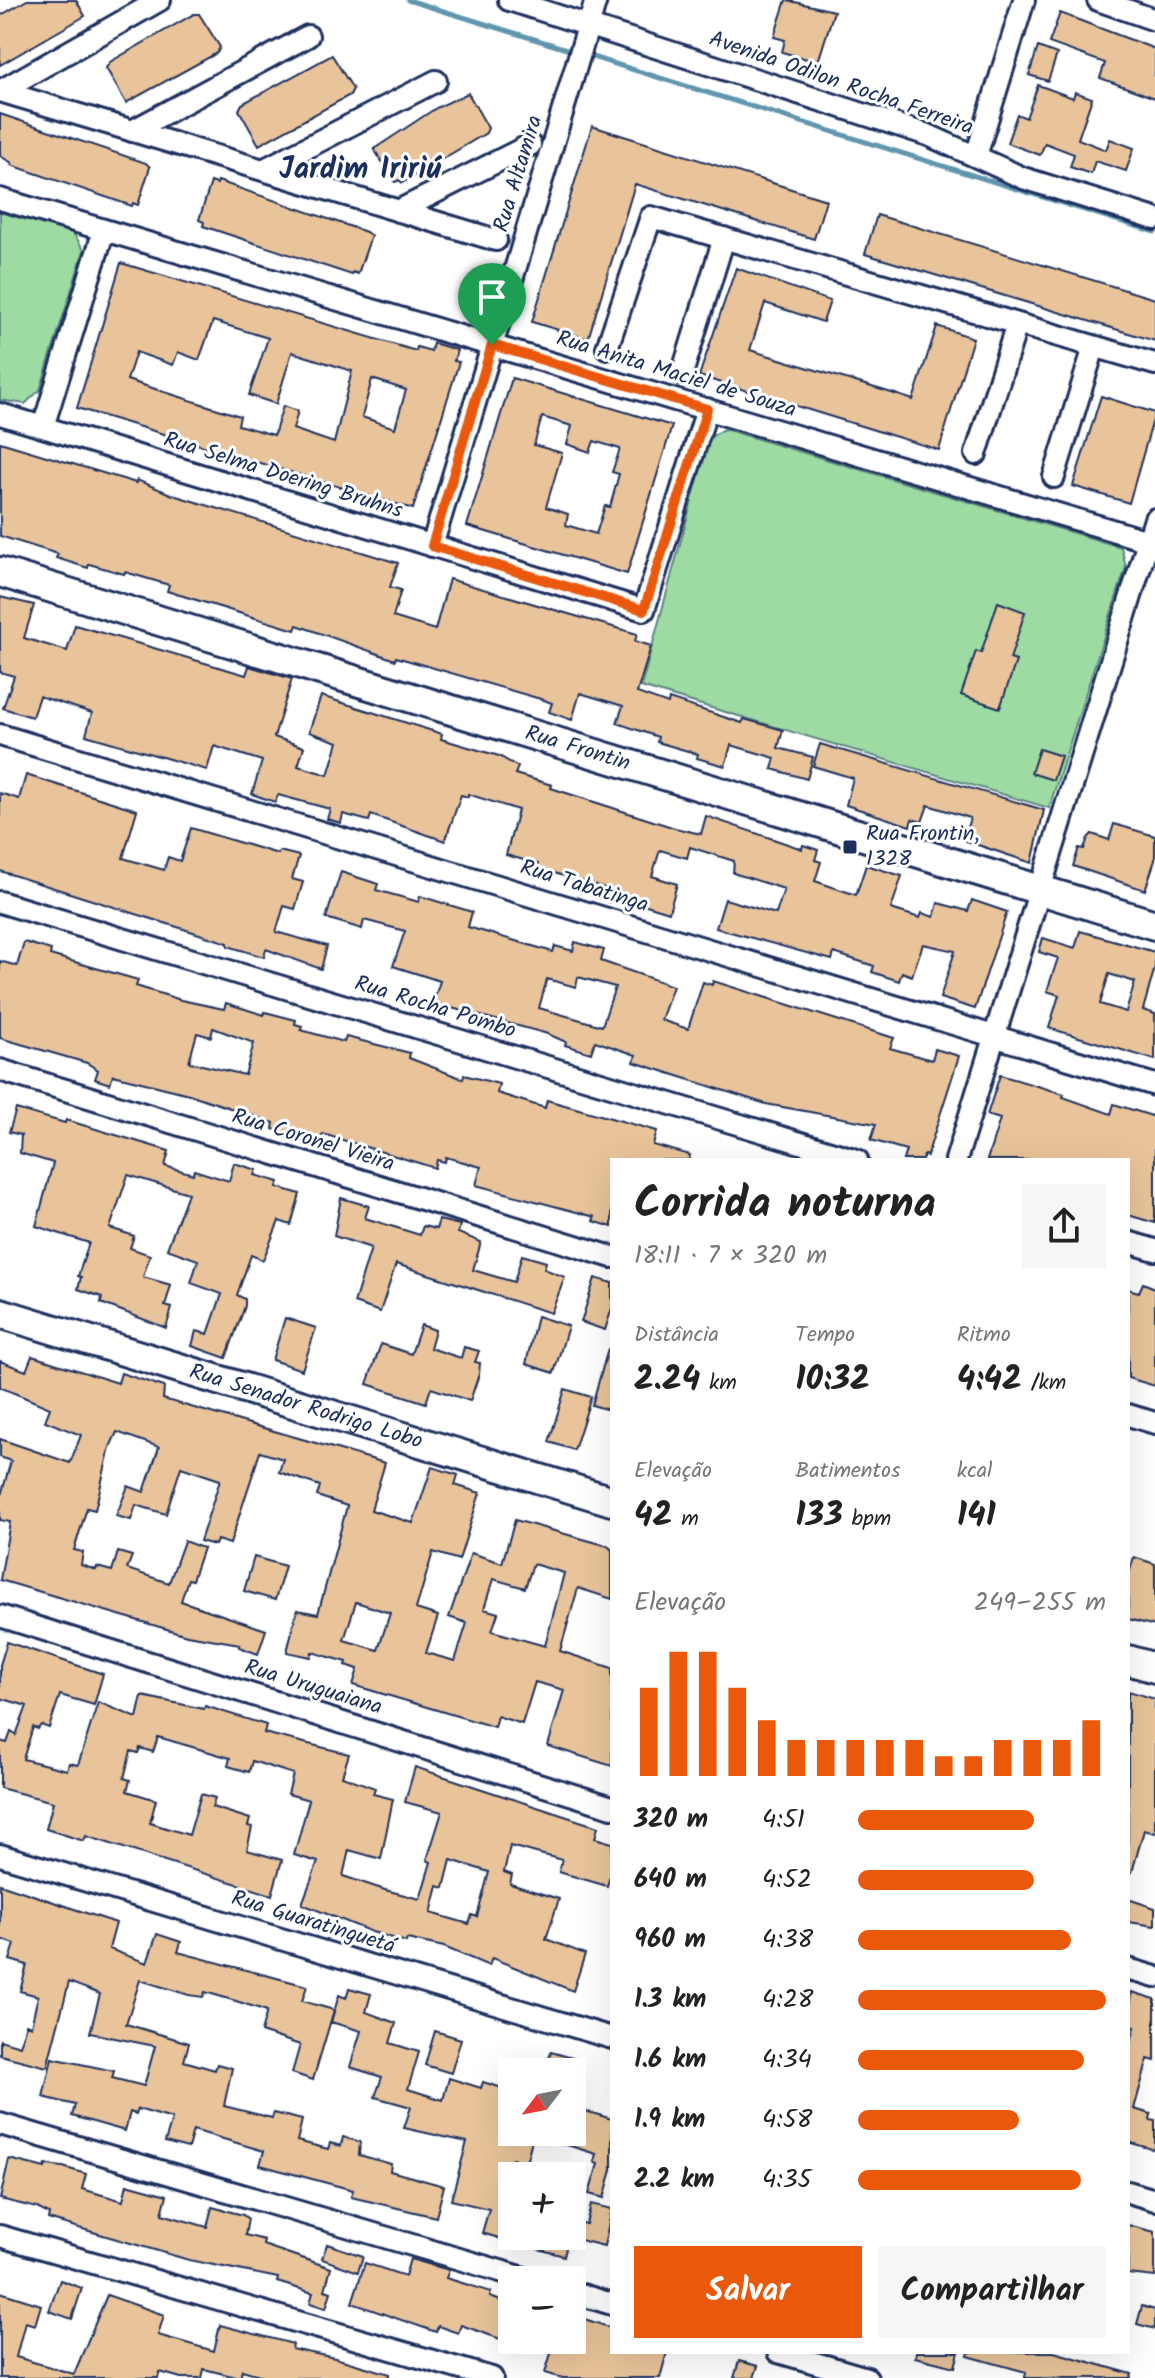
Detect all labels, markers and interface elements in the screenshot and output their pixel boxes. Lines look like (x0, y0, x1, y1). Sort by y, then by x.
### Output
street label: Avenida Odilon Rocha Ferreira (704, 22, 978, 146)
street label: Rua Altamira (485, 111, 553, 237)
district label: Jardim Iririú (279, 146, 443, 194)
pin (458, 263, 526, 345)
icon: arrive (470, 275, 514, 319)
street label: Rua Anita Maciel de Souza (552, 322, 800, 428)
street label: Rua Selma Doering Bruhns (159, 423, 408, 529)
street label: Rua Frontin (521, 716, 635, 781)
place label: Rua Frontin, 1328 (866, 817, 980, 877)
marker: Rua Frontin, 1328 (841, 838, 859, 856)
street label: Rua Tabatinga (515, 851, 653, 923)
street label: Rua Rocha Pombo (350, 967, 520, 1049)
street label: Rua Coronel Vieira (227, 1100, 399, 1182)
text: Corrida noturna (634, 1170, 936, 1240)
button: share (1022, 1184, 1106, 1268)
text: 18:11 · 7 × 320 m (634, 1235, 827, 1277)
text: Distância (634, 1318, 719, 1353)
text: Tempo (795, 1318, 855, 1353)
text: Ritmo (957, 1318, 1011, 1353)
text: 2.24 (634, 1353, 700, 1407)
text: 10:32 (795, 1353, 870, 1407)
text: 4:42 (957, 1353, 1022, 1407)
street label: Rua Senador Rodrigo Lobo (185, 1355, 427, 1459)
text: km (700, 1366, 737, 1401)
text: /km (1022, 1366, 1066, 1401)
text: Elevação (634, 1454, 712, 1489)
text: Batimentos (795, 1454, 900, 1489)
text: kcal (957, 1454, 992, 1489)
text: 42 (634, 1489, 672, 1543)
text: 133 (795, 1489, 843, 1543)
text: 141 (957, 1489, 996, 1543)
text: m (672, 1502, 699, 1537)
text: bpm (843, 1502, 891, 1537)
text: Elevação (634, 1582, 726, 1624)
text: 249–255 m (974, 1582, 1106, 1624)
street label: Rua Uruguaiana (240, 1650, 386, 1726)
text: 320 m (634, 1799, 708, 1841)
text: 4:51 (762, 1799, 805, 1841)
text: 640 m (634, 1859, 707, 1901)
text: 4:52 (762, 1859, 812, 1901)
street label: Rua Guaratinguetá (227, 1881, 402, 1965)
text: 960 m (634, 1919, 706, 1961)
text: 4:38 (762, 1919, 813, 1961)
text: 1.3 km (634, 1979, 706, 2021)
text: 4:28 (762, 1979, 813, 2021)
text: 1.6 km (634, 2039, 706, 2081)
text: 4:34 (762, 2039, 812, 2081)
north arrow (498, 2058, 586, 2146)
map controls (498, 2058, 586, 2354)
text: 1.9 km (634, 2099, 705, 2141)
text: 4:58 (762, 2099, 812, 2141)
text: 2.2 km (634, 2159, 715, 2201)
text: 4:35 (762, 2159, 812, 2201)
button: + (498, 2162, 586, 2250)
button: Salvar (634, 2246, 862, 2338)
button: Compartilhar (878, 2246, 1106, 2338)
button: − (498, 2266, 586, 2354)

